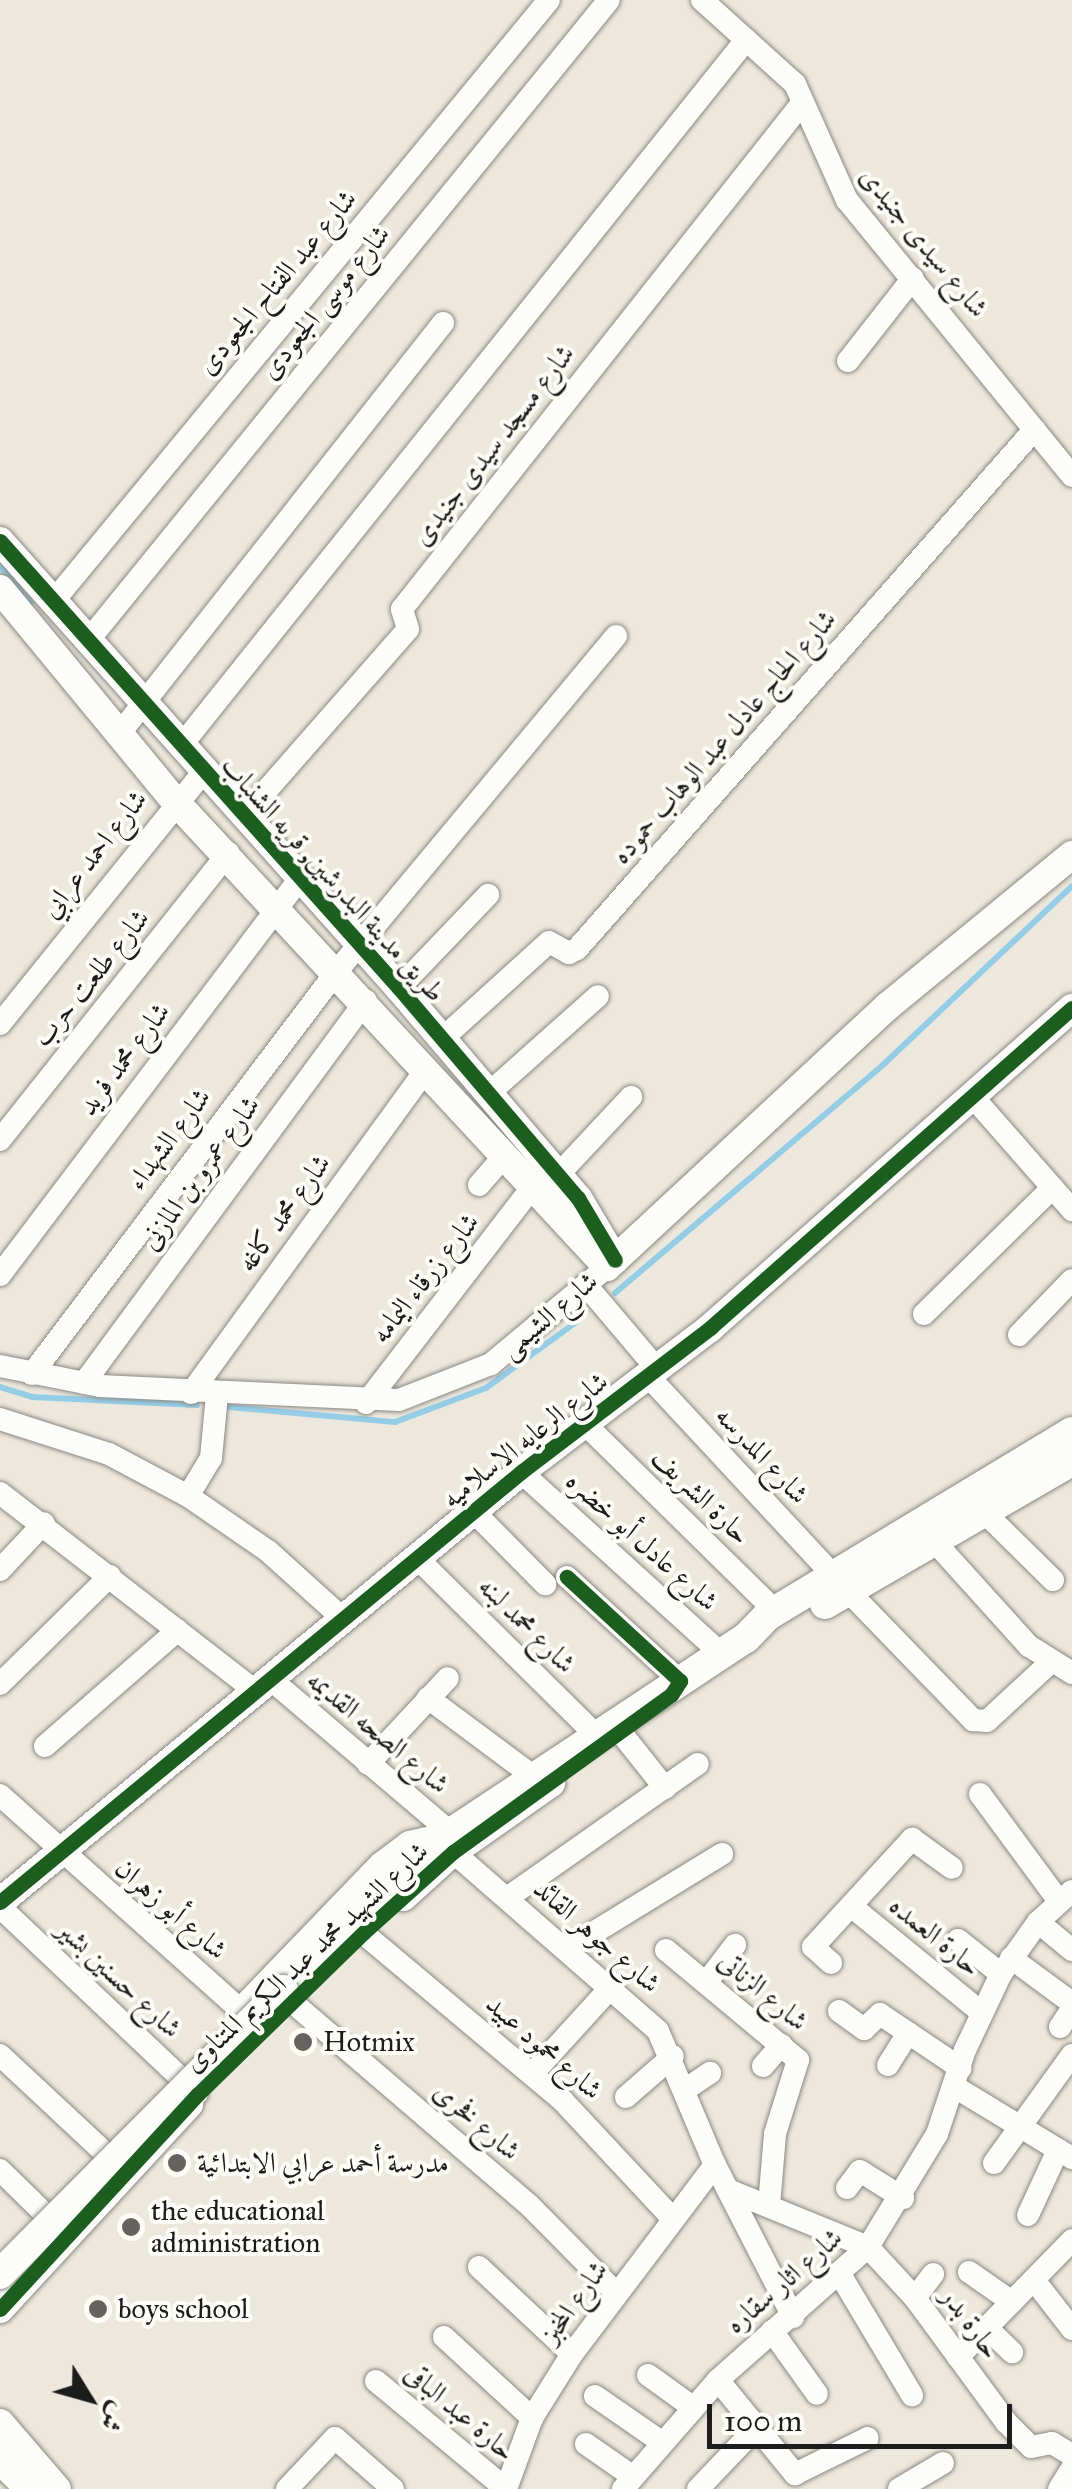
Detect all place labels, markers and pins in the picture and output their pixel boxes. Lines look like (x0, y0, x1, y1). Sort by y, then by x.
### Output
place label: Hotmix (323, 2025, 415, 2059)
marker: Hotmix (292, 2031, 314, 2053)
place label: مدرسة أحمد عرابي الابتدائية (197, 2146, 449, 2180)
marker: مدرسة أحمد عرابي الابتدائية (166, 2152, 188, 2174)
place label: the educational administration (151, 2194, 325, 2260)
marker: the educational administration (120, 2216, 142, 2238)
place label: boys school (118, 2292, 249, 2326)
marker: boys school (87, 2298, 109, 2320)

